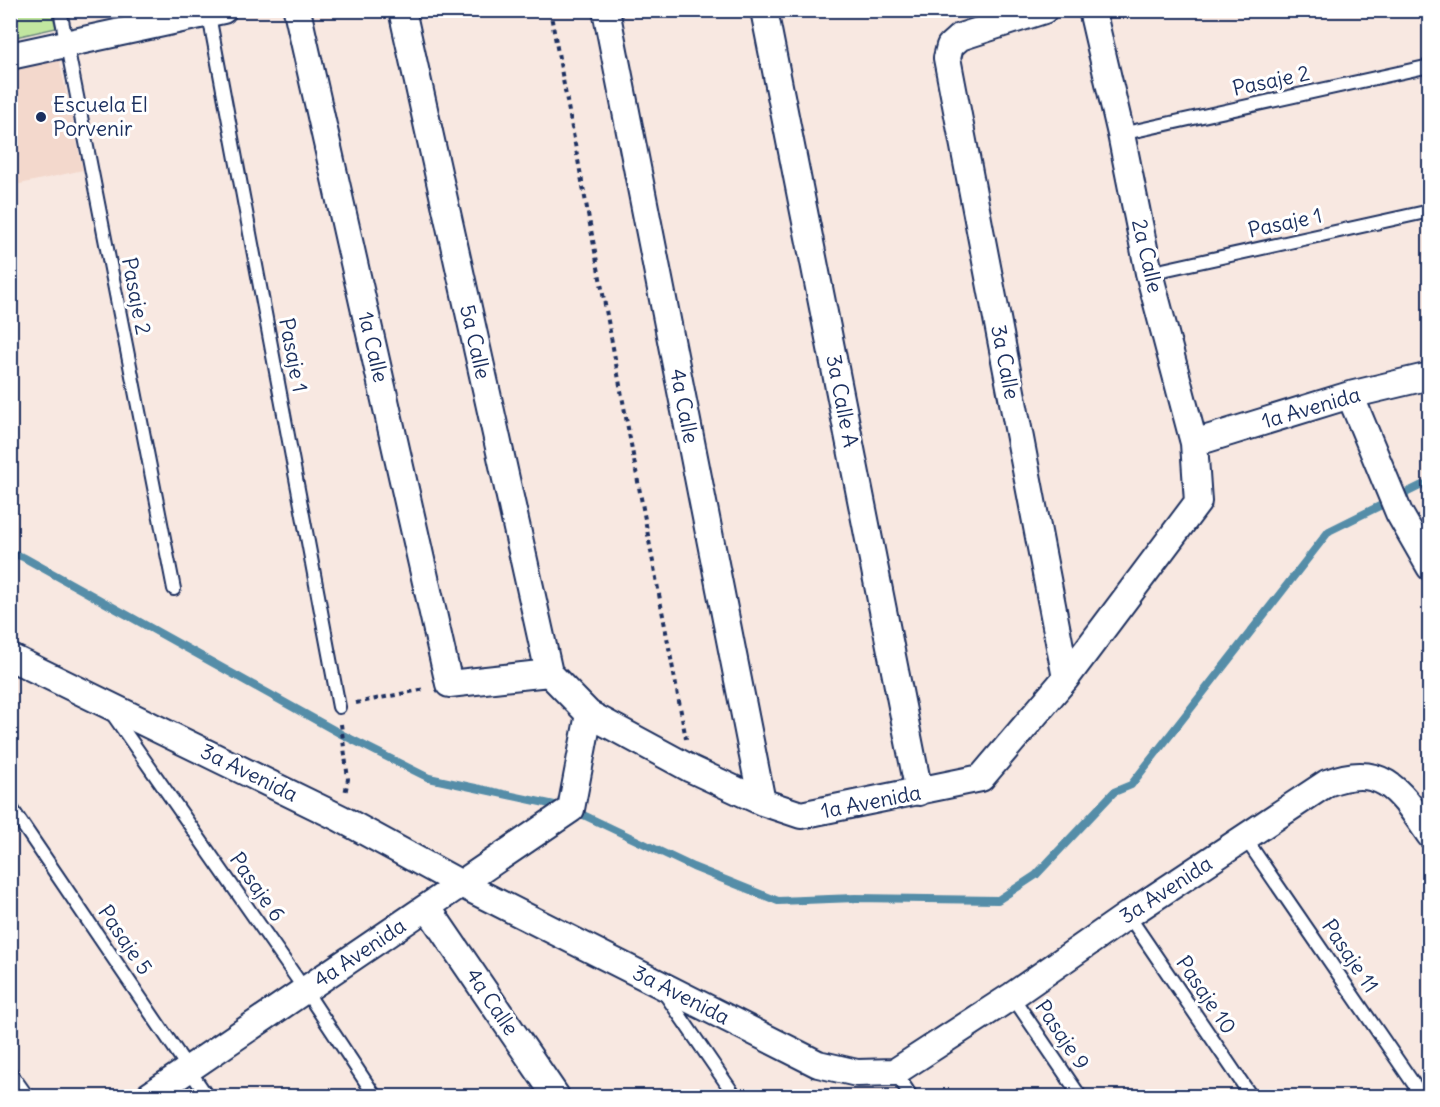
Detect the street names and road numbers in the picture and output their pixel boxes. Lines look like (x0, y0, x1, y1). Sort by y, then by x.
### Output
street label: Pasaje 2 (1230, 59, 1312, 102)
street label: Pasaje 1 (1245, 202, 1324, 244)
street label: 2a Calle (1126, 216, 1169, 295)
street label: Pasaje 2 (116, 255, 157, 337)
street label: 5a Calle (454, 302, 497, 382)
street label: 1a Calle (352, 309, 395, 385)
street label: Pasaje 1 (273, 316, 314, 394)
street label: 3a Calle (985, 322, 1026, 401)
street label: 3a Calle A (820, 352, 865, 450)
street label: 4a Calle (664, 366, 705, 446)
street label: 1a Avenida (1258, 381, 1363, 434)
street label: 3a Avenida (196, 737, 302, 808)
street label: 1a Avenida (819, 779, 923, 824)
street label: Pasaje 6 (224, 847, 291, 927)
street label: 3a Avenida (1114, 850, 1217, 929)
street label: Pasaje 5 (92, 900, 159, 980)
street label: 4a Avenida (309, 912, 411, 993)
street label: Pasaje 11 (1316, 914, 1385, 998)
street label: Pasaje 10 (1170, 950, 1242, 1039)
street label: 3a Avenida (628, 959, 734, 1030)
street label: 4a Calle (460, 963, 525, 1041)
street label: Pasaje 9 (1029, 995, 1096, 1075)

